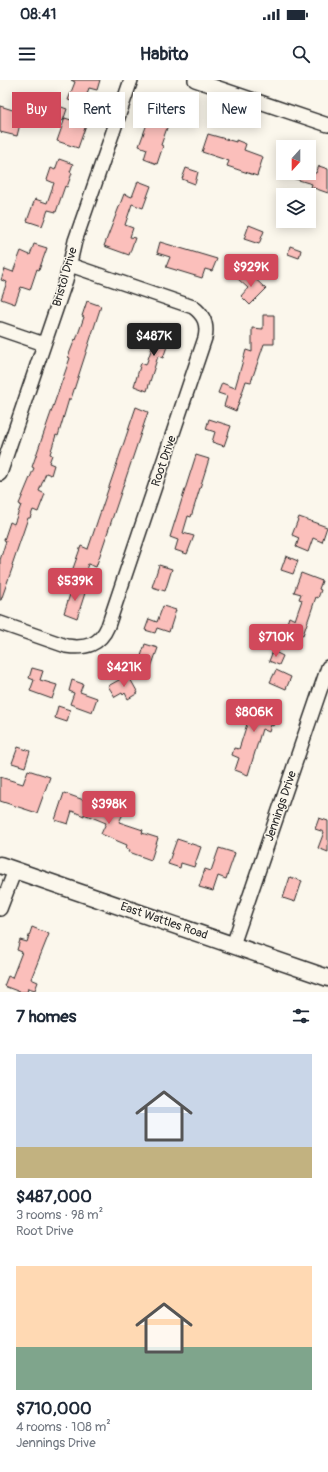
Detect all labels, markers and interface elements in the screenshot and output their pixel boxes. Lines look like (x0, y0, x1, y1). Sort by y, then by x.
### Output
text: 08:41 (20, 5, 56, 24)
icon: menu (16, 43, 38, 65)
text: Habito (140, 43, 188, 66)
icon: search (290, 43, 312, 65)
chip: Buy (12, 92, 61, 128)
chip: Rent (69, 92, 125, 128)
chip: Filters (133, 92, 199, 128)
chip: New (207, 92, 261, 128)
north arrow (276, 140, 316, 180)
map controls (276, 140, 316, 228)
button: layers (276, 188, 316, 228)
street label: Bristol Drive (49, 246, 81, 308)
pin: $929K (223, 254, 279, 288)
text: $929K (233, 259, 269, 275)
pin: $487K (126, 323, 182, 357)
text: $487K (136, 328, 172, 344)
street label: Root Drive (148, 433, 180, 488)
pin: $539K (47, 568, 103, 602)
text: $539K (57, 573, 93, 589)
pin: $710K (248, 624, 304, 658)
text: $710K (258, 629, 294, 645)
pin: $421K (96, 654, 152, 688)
text: $421K (107, 659, 141, 675)
pin: $806K (226, 699, 282, 733)
text: $806K (235, 704, 273, 720)
street label: Jennings Drive (262, 769, 300, 843)
pin: $398K (81, 791, 137, 825)
text: $398K (91, 796, 127, 812)
street label: East Wattles Road (118, 899, 210, 943)
icon: filters (290, 1005, 312, 1027)
text: 7 homes (16, 1006, 76, 1027)
icon: home (128, 1080, 200, 1152)
text: $487,000 (16, 1186, 92, 1207)
text: 3 rooms · 98 m² (16, 1207, 103, 1223)
text: Root Drive (16, 1223, 73, 1239)
icon: home (128, 1292, 200, 1364)
text: $710,000 (16, 1398, 92, 1419)
text: 4 rooms · 108 m² (16, 1419, 111, 1435)
text: Jennings Drive (16, 1435, 96, 1451)

